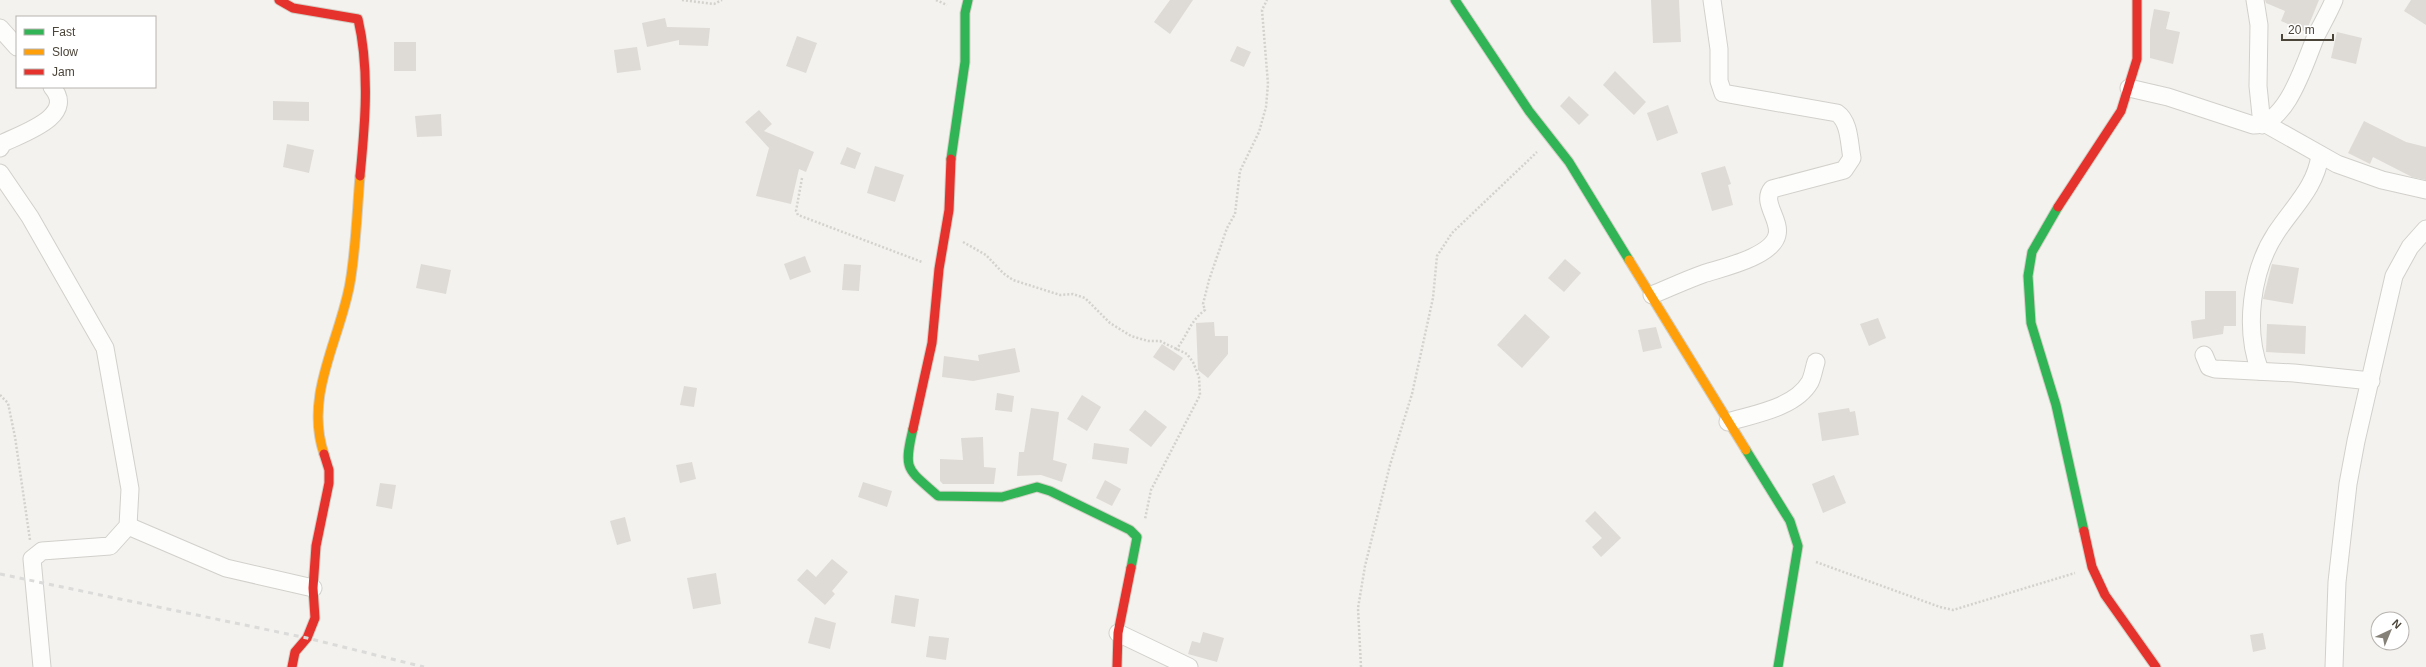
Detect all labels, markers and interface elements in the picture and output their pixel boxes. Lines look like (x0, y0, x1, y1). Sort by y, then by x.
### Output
legend (16, 16, 156, 88)
scale bar (2282, 16, 2333, 42)
text: 20 m (2288, 23, 2315, 37)
text: Fast (52, 25, 76, 39)
text: Slow (52, 45, 78, 59)
text: Jam (52, 65, 75, 79)
north arrow (2370, 611, 2410, 651)
text: N (2390, 617, 2404, 631)

